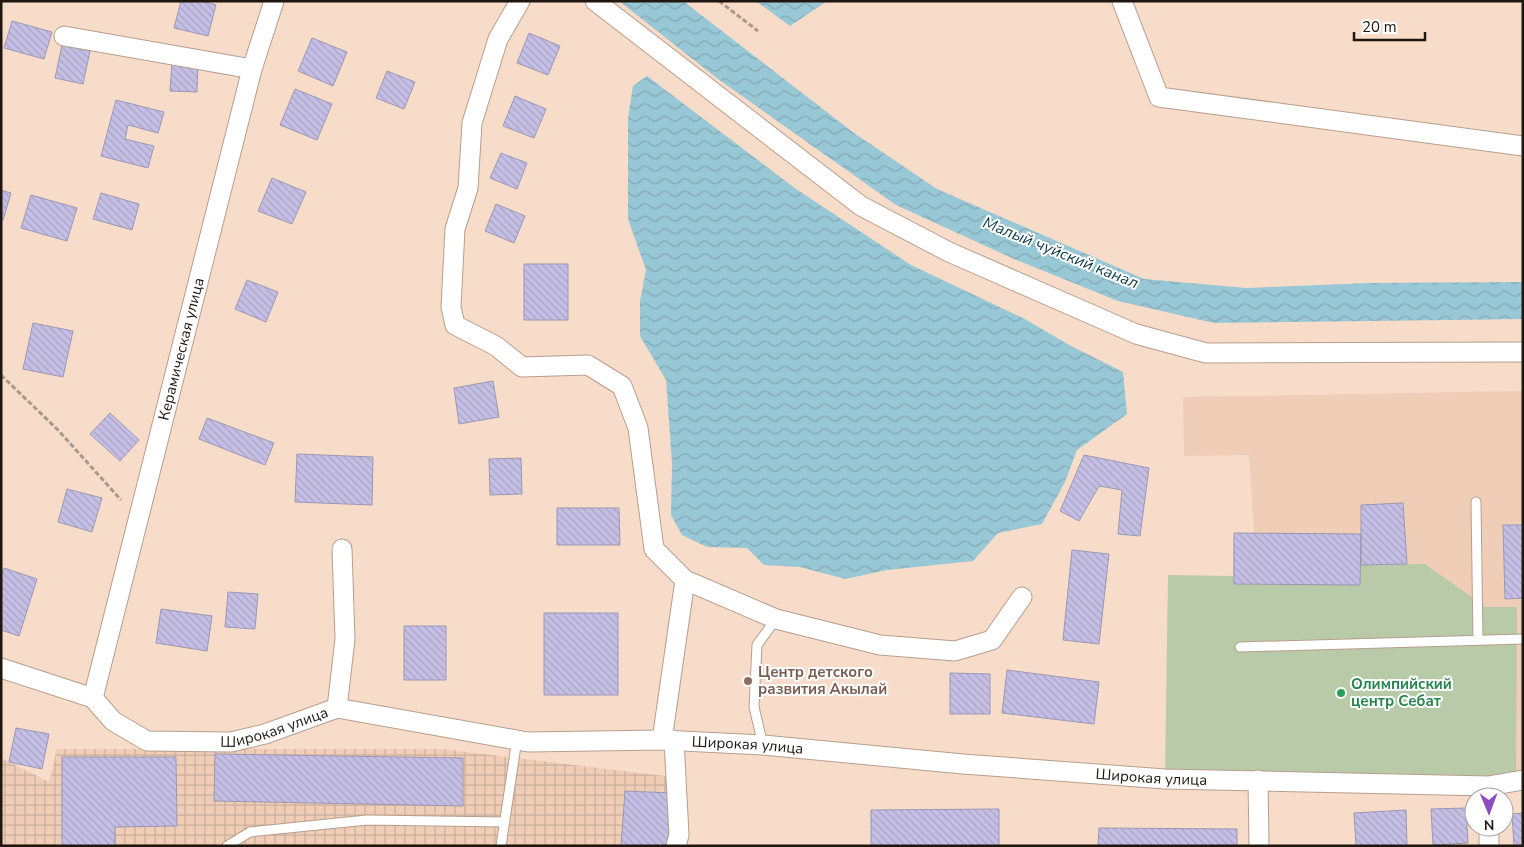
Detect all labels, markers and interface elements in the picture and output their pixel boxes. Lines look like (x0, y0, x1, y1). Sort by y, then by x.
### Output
scale bar (1354, 10, 1425, 42)
text: 20 m (1362, 17, 1397, 37)
water label: Малый чуйский канал (979, 212, 1142, 294)
street label: Керамическая улица (154, 275, 209, 423)
place label: Центр детского развития Акылай (758, 662, 887, 699)
place label: Олимпийский центр Себат (1351, 674, 1452, 711)
marker: Центр детского развития Акылай (742, 675, 754, 687)
marker: Олимпийский центр Себат (1335, 687, 1347, 699)
street label: Широкая улица (220, 702, 331, 752)
street label: Широкая улица (691, 731, 804, 759)
street label: Широкая улица (1095, 764, 1207, 790)
north arrow (1464, 787, 1514, 837)
text: N (1484, 815, 1495, 834)

